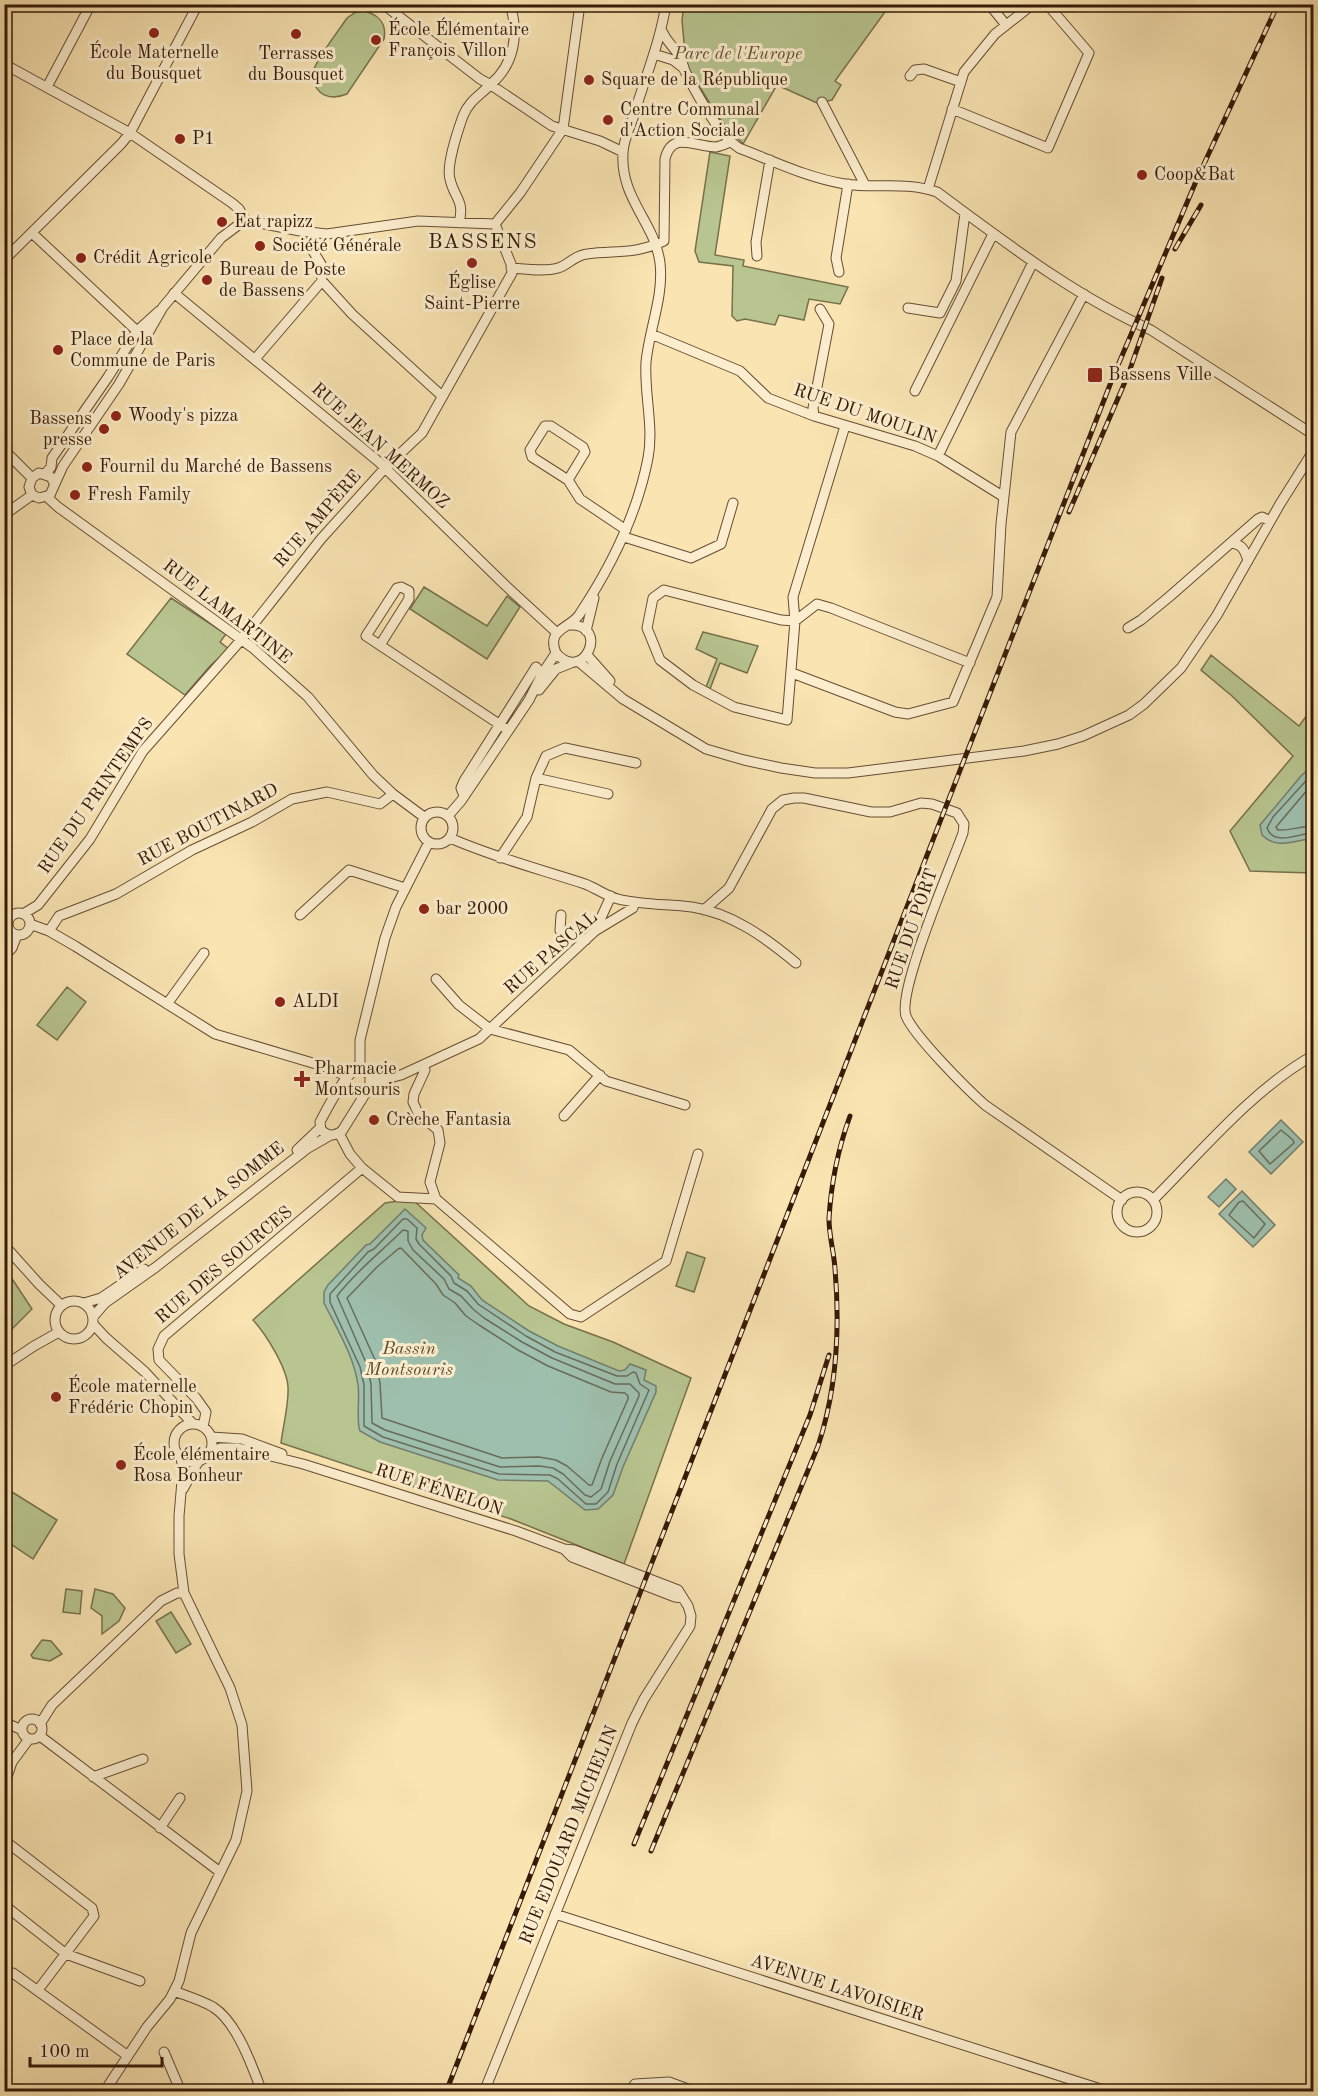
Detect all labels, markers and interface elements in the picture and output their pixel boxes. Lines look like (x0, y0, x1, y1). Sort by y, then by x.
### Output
place label: École Élémentaire François Villon (388, 17, 529, 60)
marker: École Maternelle du Bousquet (147, 26, 161, 40)
marker: Terrasses du Bousquet (289, 27, 303, 41)
marker: École Élémentaire François Villon (369, 33, 383, 47)
place label: École Maternelle du Bousquet (89, 40, 219, 83)
place label: Terrasses du Bousquet (248, 45, 344, 84)
park label: Parc de l'Europe (673, 45, 802, 63)
place label: Square de la République (601, 71, 788, 89)
marker: Square de la République (582, 73, 596, 87)
place label: Centre Communal d'Action Sociale (620, 101, 760, 140)
marker: Centre Communal d'Action Sociale (601, 113, 615, 127)
place label: P1 (192, 130, 215, 148)
marker: P1 (173, 132, 187, 146)
place label: Coop&Bat (1154, 166, 1235, 184)
marker: Coop&Bat (1135, 168, 1149, 182)
place label: Eat rapizz (234, 213, 313, 231)
marker: Eat rapizz (215, 215, 229, 229)
district label: BASSENS (428, 232, 538, 253)
place label: Société Générale (272, 237, 401, 255)
marker: Société Générale (253, 239, 267, 253)
place label: Crédit Agricole (93, 249, 212, 267)
marker: Crédit Agricole (74, 251, 88, 265)
marker: Église Saint-Pierre (465, 256, 479, 270)
place label: Bureau de Poste de Bassens (219, 261, 346, 300)
place label: Église Saint-Pierre (424, 270, 520, 313)
marker: Bureau de Poste de Bassens (200, 273, 214, 287)
place label: Place de la Commune de Paris (70, 331, 216, 370)
marker: Place de la Commune de Paris (51, 343, 65, 357)
marker: Bassens Ville (1086, 366, 1104, 384)
place label: Bassens Ville (1108, 366, 1212, 384)
street label: RUE JEAN MERMOZ (308, 380, 452, 512)
street label: RUE DU MOULIN (791, 381, 939, 447)
place label: Woody's pizza (128, 407, 238, 425)
marker: Woody's pizza (109, 409, 123, 423)
place label: Bassens presse (29, 410, 92, 449)
marker: Bassens presse (97, 422, 111, 436)
place label: Fournil du Marché de Bassens (99, 458, 332, 476)
marker: Fournil du Marché de Bassens (80, 460, 94, 474)
street label: RUE AMPÈRE (268, 464, 365, 571)
place label: Fresh Family (87, 486, 191, 504)
marker: Fresh Family (68, 488, 82, 502)
street label: RUE LAMARTINE (159, 556, 295, 668)
street label: RUE DU PRINTEMPS (35, 715, 157, 877)
street label: RUE BOUTINARD (135, 780, 281, 870)
street label: RUE DU PORT (883, 866, 941, 992)
place label: bar 2000 (436, 900, 508, 918)
marker: bar 2000 (417, 902, 431, 916)
street label: RUE PASCAL (501, 908, 601, 998)
place label: ALDI (292, 993, 339, 1011)
marker: ALDI (273, 995, 287, 1009)
place label: Pharmacie Montsouris (314, 1060, 401, 1099)
marker: Pharmacie Montsouris (295, 1072, 309, 1086)
place label: Crèche Fantasia (386, 1111, 511, 1129)
marker: Crèche Fantasia (367, 1113, 381, 1127)
street label: AVENUE DE LA SOMME (110, 1139, 288, 1283)
street label: RUE DES SOURCES (152, 1203, 296, 1327)
park label: Bassin Montsouris (364, 1340, 453, 1379)
place label: École maternelle Frédéric Chopin (68, 1374, 197, 1417)
marker: École maternelle Frédéric Chopin (49, 1390, 63, 1404)
place label: École élémentaire Rosa Bonheur (133, 1442, 270, 1485)
street label: RUE FÉNELON (373, 1457, 506, 1519)
marker: École élémentaire Rosa Bonheur (114, 1458, 128, 1472)
street label: RUE EDOUARD MICHELIN (517, 1723, 621, 1947)
street label: AVENUE LAVOISIER (748, 1951, 926, 2025)
scale bar (30, 2030, 162, 2068)
text: 100 m (39, 2043, 90, 2061)

